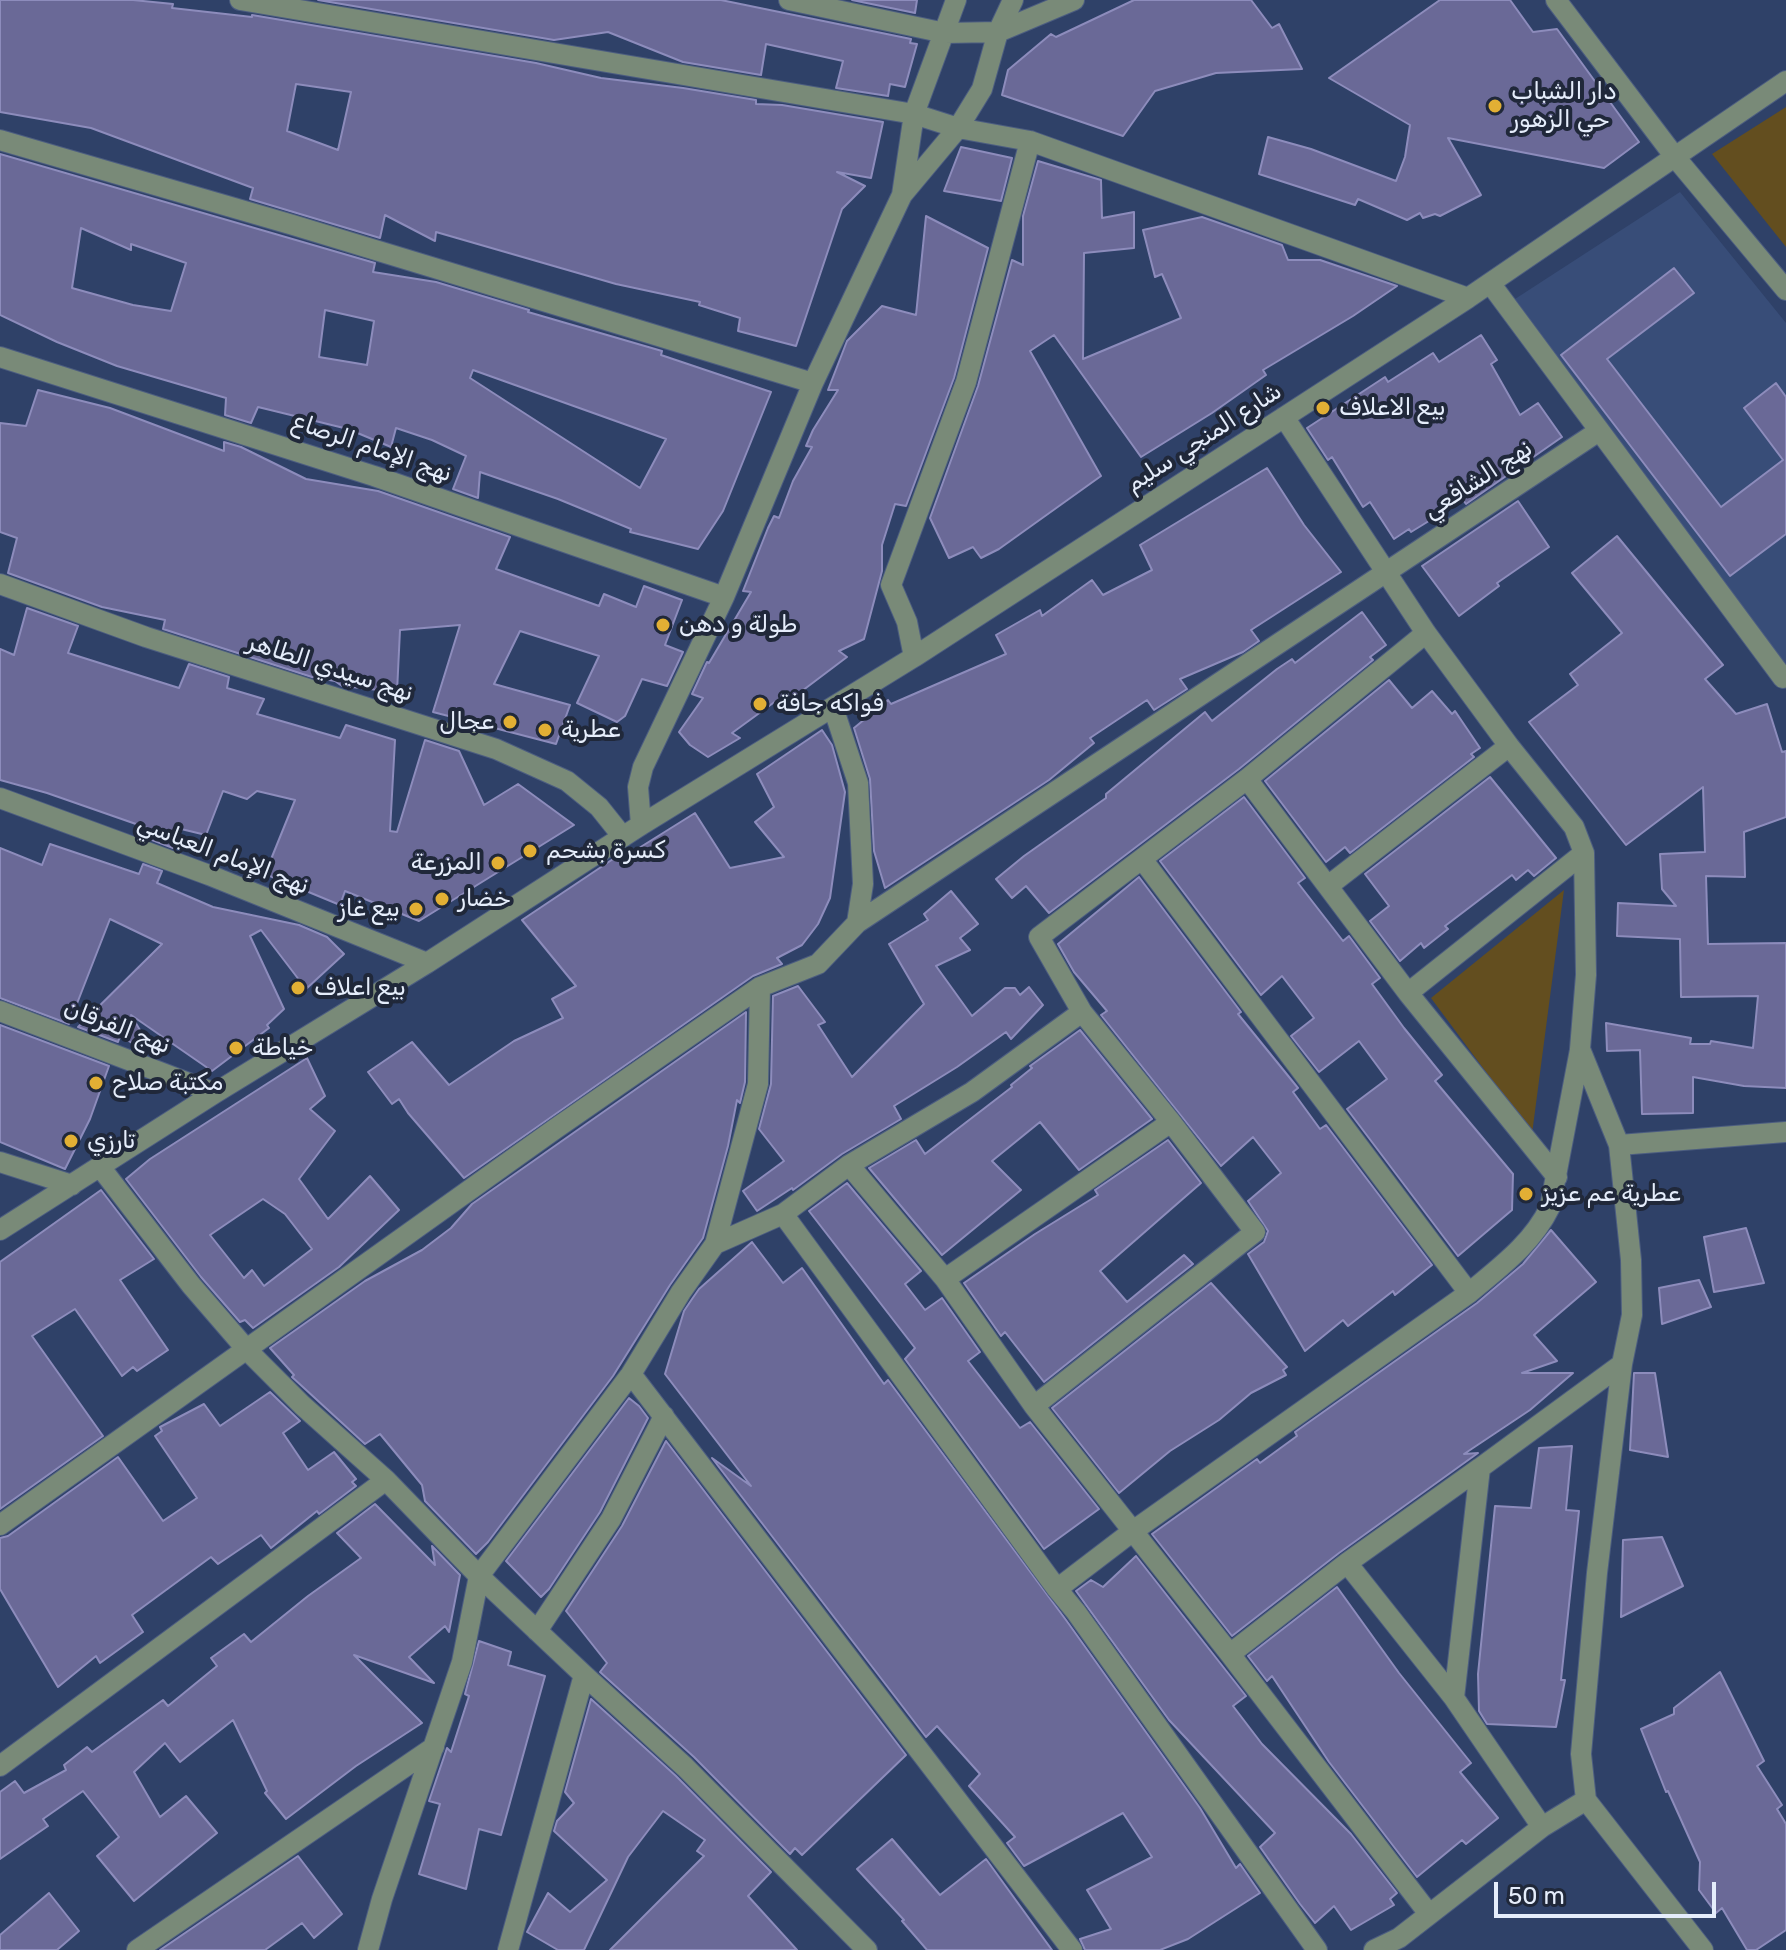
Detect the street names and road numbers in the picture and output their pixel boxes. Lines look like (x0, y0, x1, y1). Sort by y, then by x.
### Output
street label: شارع المنجي سليم (1121, 377, 1287, 499)
street label: نهج الإمام الرصاع (288, 407, 456, 489)
street label: نهج الشافعي (1418, 434, 1538, 526)
street label: نهج سيدي الطاهر (243, 628, 417, 708)
street label: نهج الإمام العباسي (133, 809, 313, 901)
street label: نهج الفرقان (60, 993, 174, 1061)

